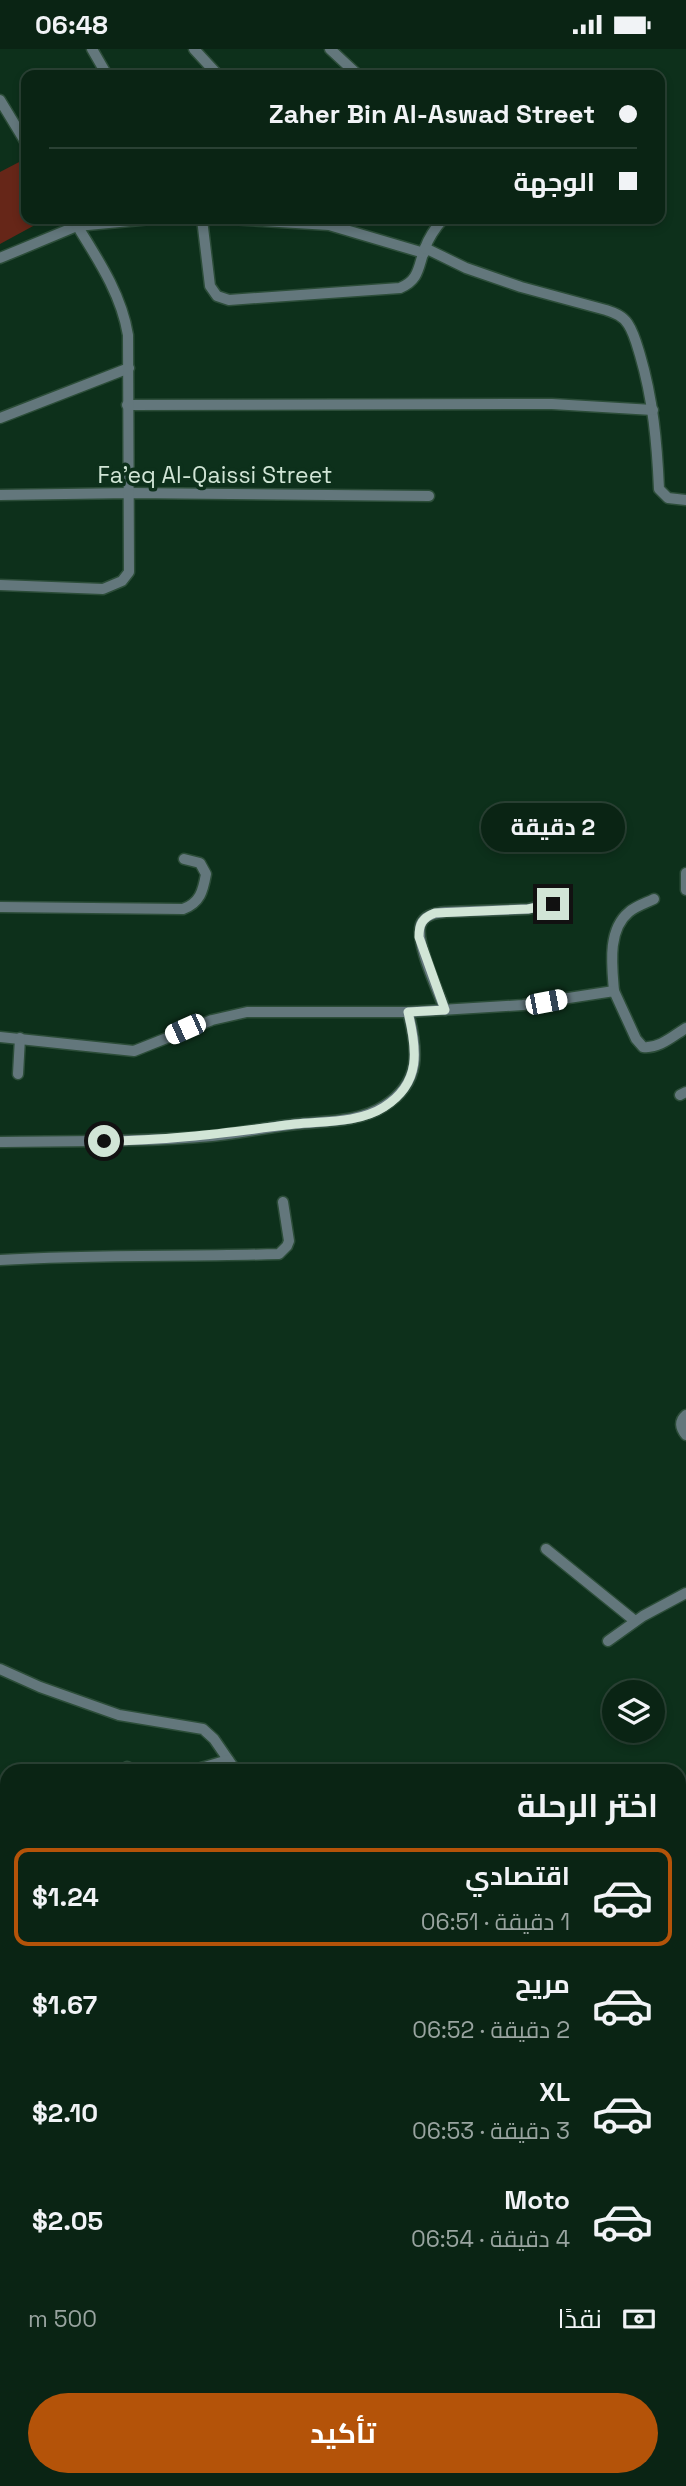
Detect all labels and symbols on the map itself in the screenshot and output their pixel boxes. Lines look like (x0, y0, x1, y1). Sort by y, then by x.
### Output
street label: Fa'eq Al-Qaissi Street (98, 460, 332, 490)
callout: 2 دقيقة (481, 803, 625, 851)
route end (537, 888, 569, 920)
car (524, 988, 569, 1016)
car (162, 1011, 209, 1047)
route start (88, 1125, 120, 1157)

